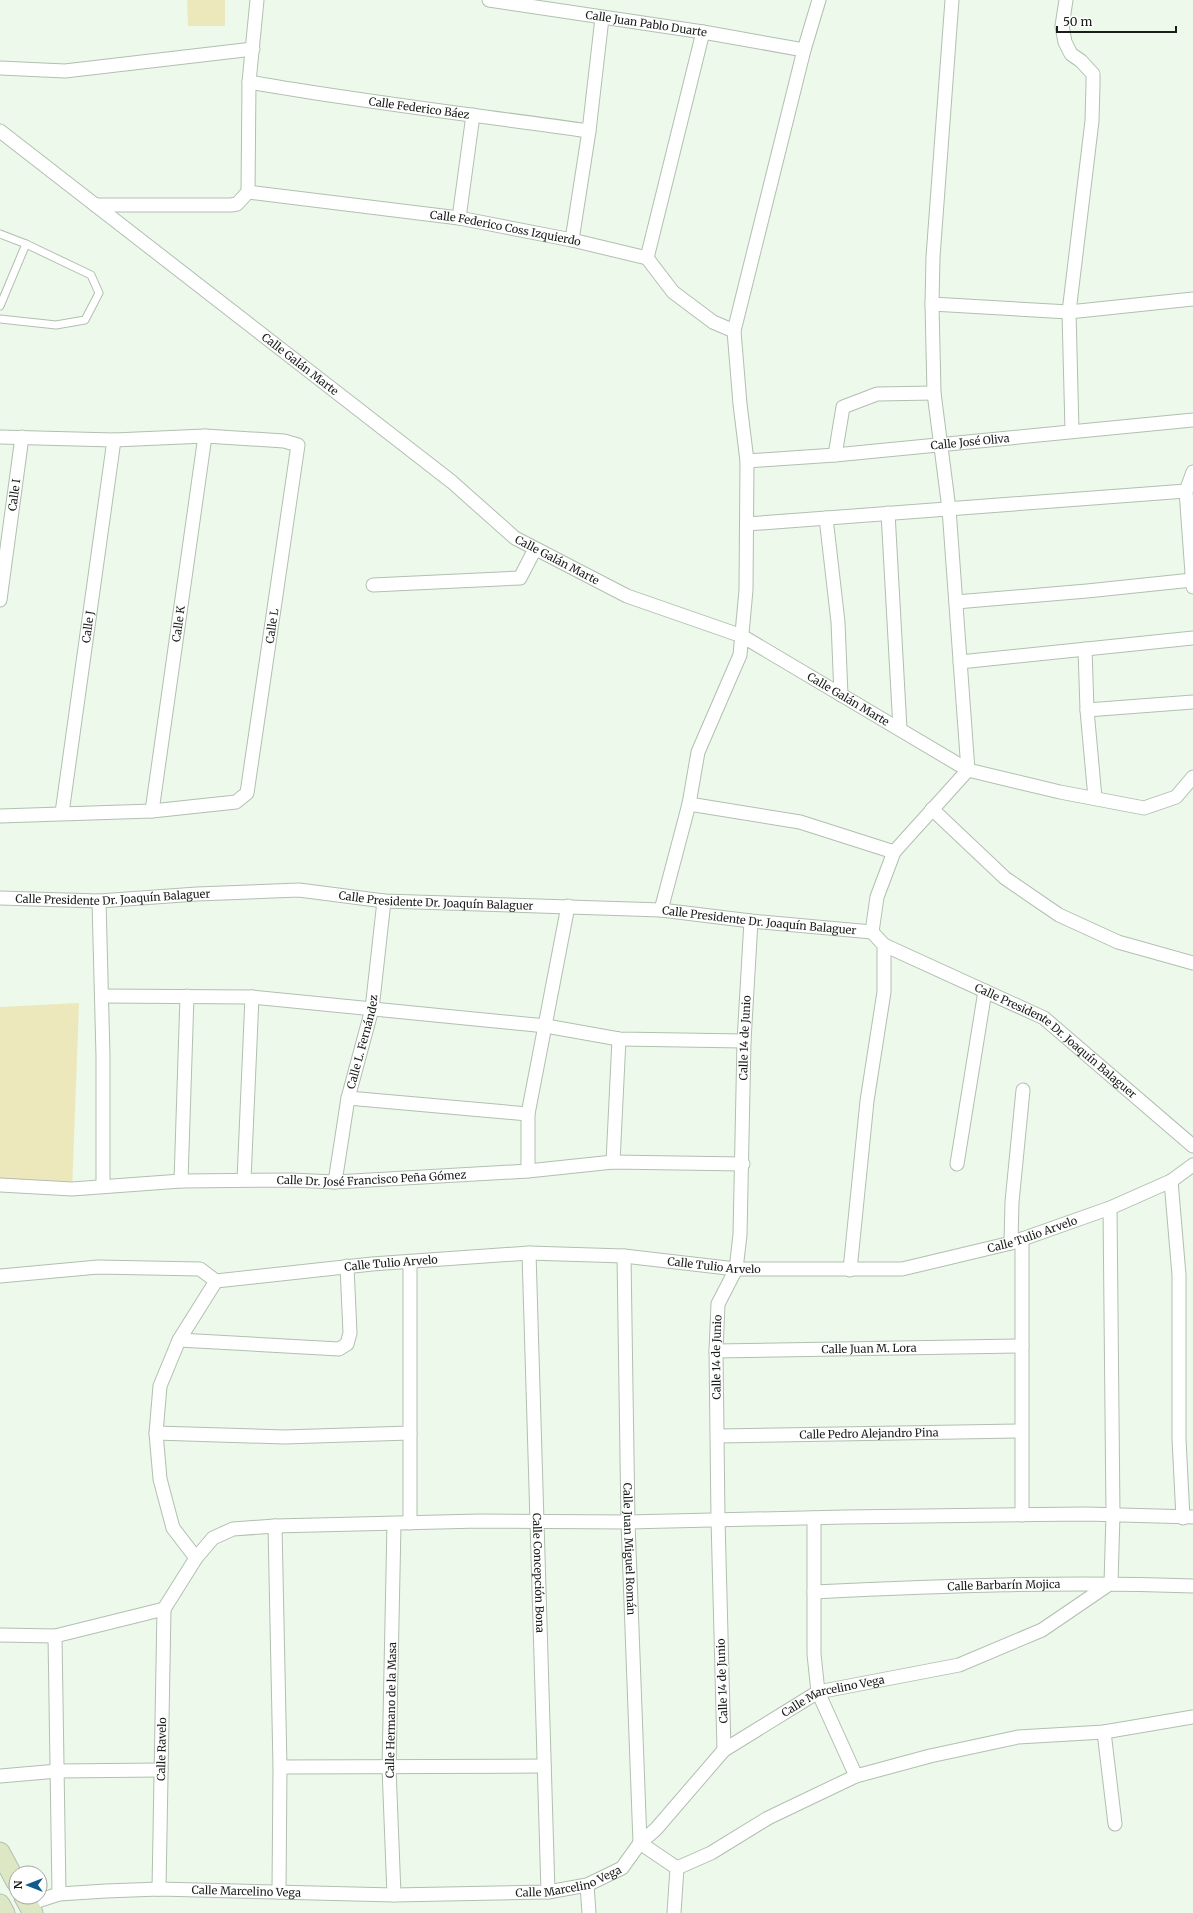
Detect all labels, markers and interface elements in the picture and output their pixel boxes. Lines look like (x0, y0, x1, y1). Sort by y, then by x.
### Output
street label: Calle Juan Pablo Duarte (585, 8, 708, 40)
scale bar (1057, 8, 1176, 34)
text: 50 m (1063, 14, 1092, 29)
street label: Calle Federico Báez (368, 94, 470, 122)
street label: Calle Federico Coss Izquierdo (429, 207, 583, 249)
street label: Calle Galán Marte (259, 330, 341, 398)
street label: Calle José Oliva (930, 431, 1010, 453)
street label: Calle I (5, 478, 23, 512)
street label: Calle Galán Marte (513, 532, 602, 588)
street label: Calle K (169, 605, 188, 643)
street label: Calle L (263, 607, 281, 644)
street label: Calle J (79, 610, 97, 644)
street label: Calle Galán Marte (805, 669, 892, 729)
street label: Calle Presidente Dr. Joaquín Balaguer (15, 886, 211, 908)
street label: Calle Presidente Dr. Joaquín Balaguer (338, 888, 534, 913)
street label: Calle Presidente Dr. Joaquín Balaguer (661, 903, 857, 938)
street label: Calle Presidente Dr. Joaquín Balaguer (972, 980, 1139, 1101)
street label: Calle L. Fernández (344, 994, 381, 1090)
street label: Calle 14 de Junio (736, 994, 754, 1080)
street label: Calle Dr. José Francisco Peña Gómez (277, 1168, 467, 1189)
street label: Calle Tulio Arvelo (986, 1213, 1080, 1255)
street label: Calle Tulio Arvelo (344, 1252, 439, 1274)
street label: Calle Tulio Arvelo (667, 1254, 761, 1276)
street label: Calle 14 de Junio (709, 1314, 725, 1400)
street label: Calle Juan M. Lora (821, 1341, 917, 1356)
street label: Calle Pedro Alejandro Pina (799, 1425, 939, 1442)
street label: Calle Juan Miguel Román (620, 1483, 639, 1616)
street label: Calle Concepción Bona (530, 1513, 547, 1633)
street label: Calle Barbarín Mojica (947, 1577, 1061, 1593)
street label: Calle 14 de Junio (714, 1638, 730, 1724)
street label: Calle Hermano de la Masa (383, 1642, 399, 1778)
street label: Calle Marcelino Vega (779, 1672, 886, 1720)
street label: Calle Ravelo (154, 1717, 169, 1781)
street label: Calle Marcelino Vega (515, 1862, 624, 1900)
north arrow (8, 1865, 48, 1905)
text: N (11, 1880, 25, 1889)
street label: Calle Marcelino Vega (191, 1883, 301, 1900)

